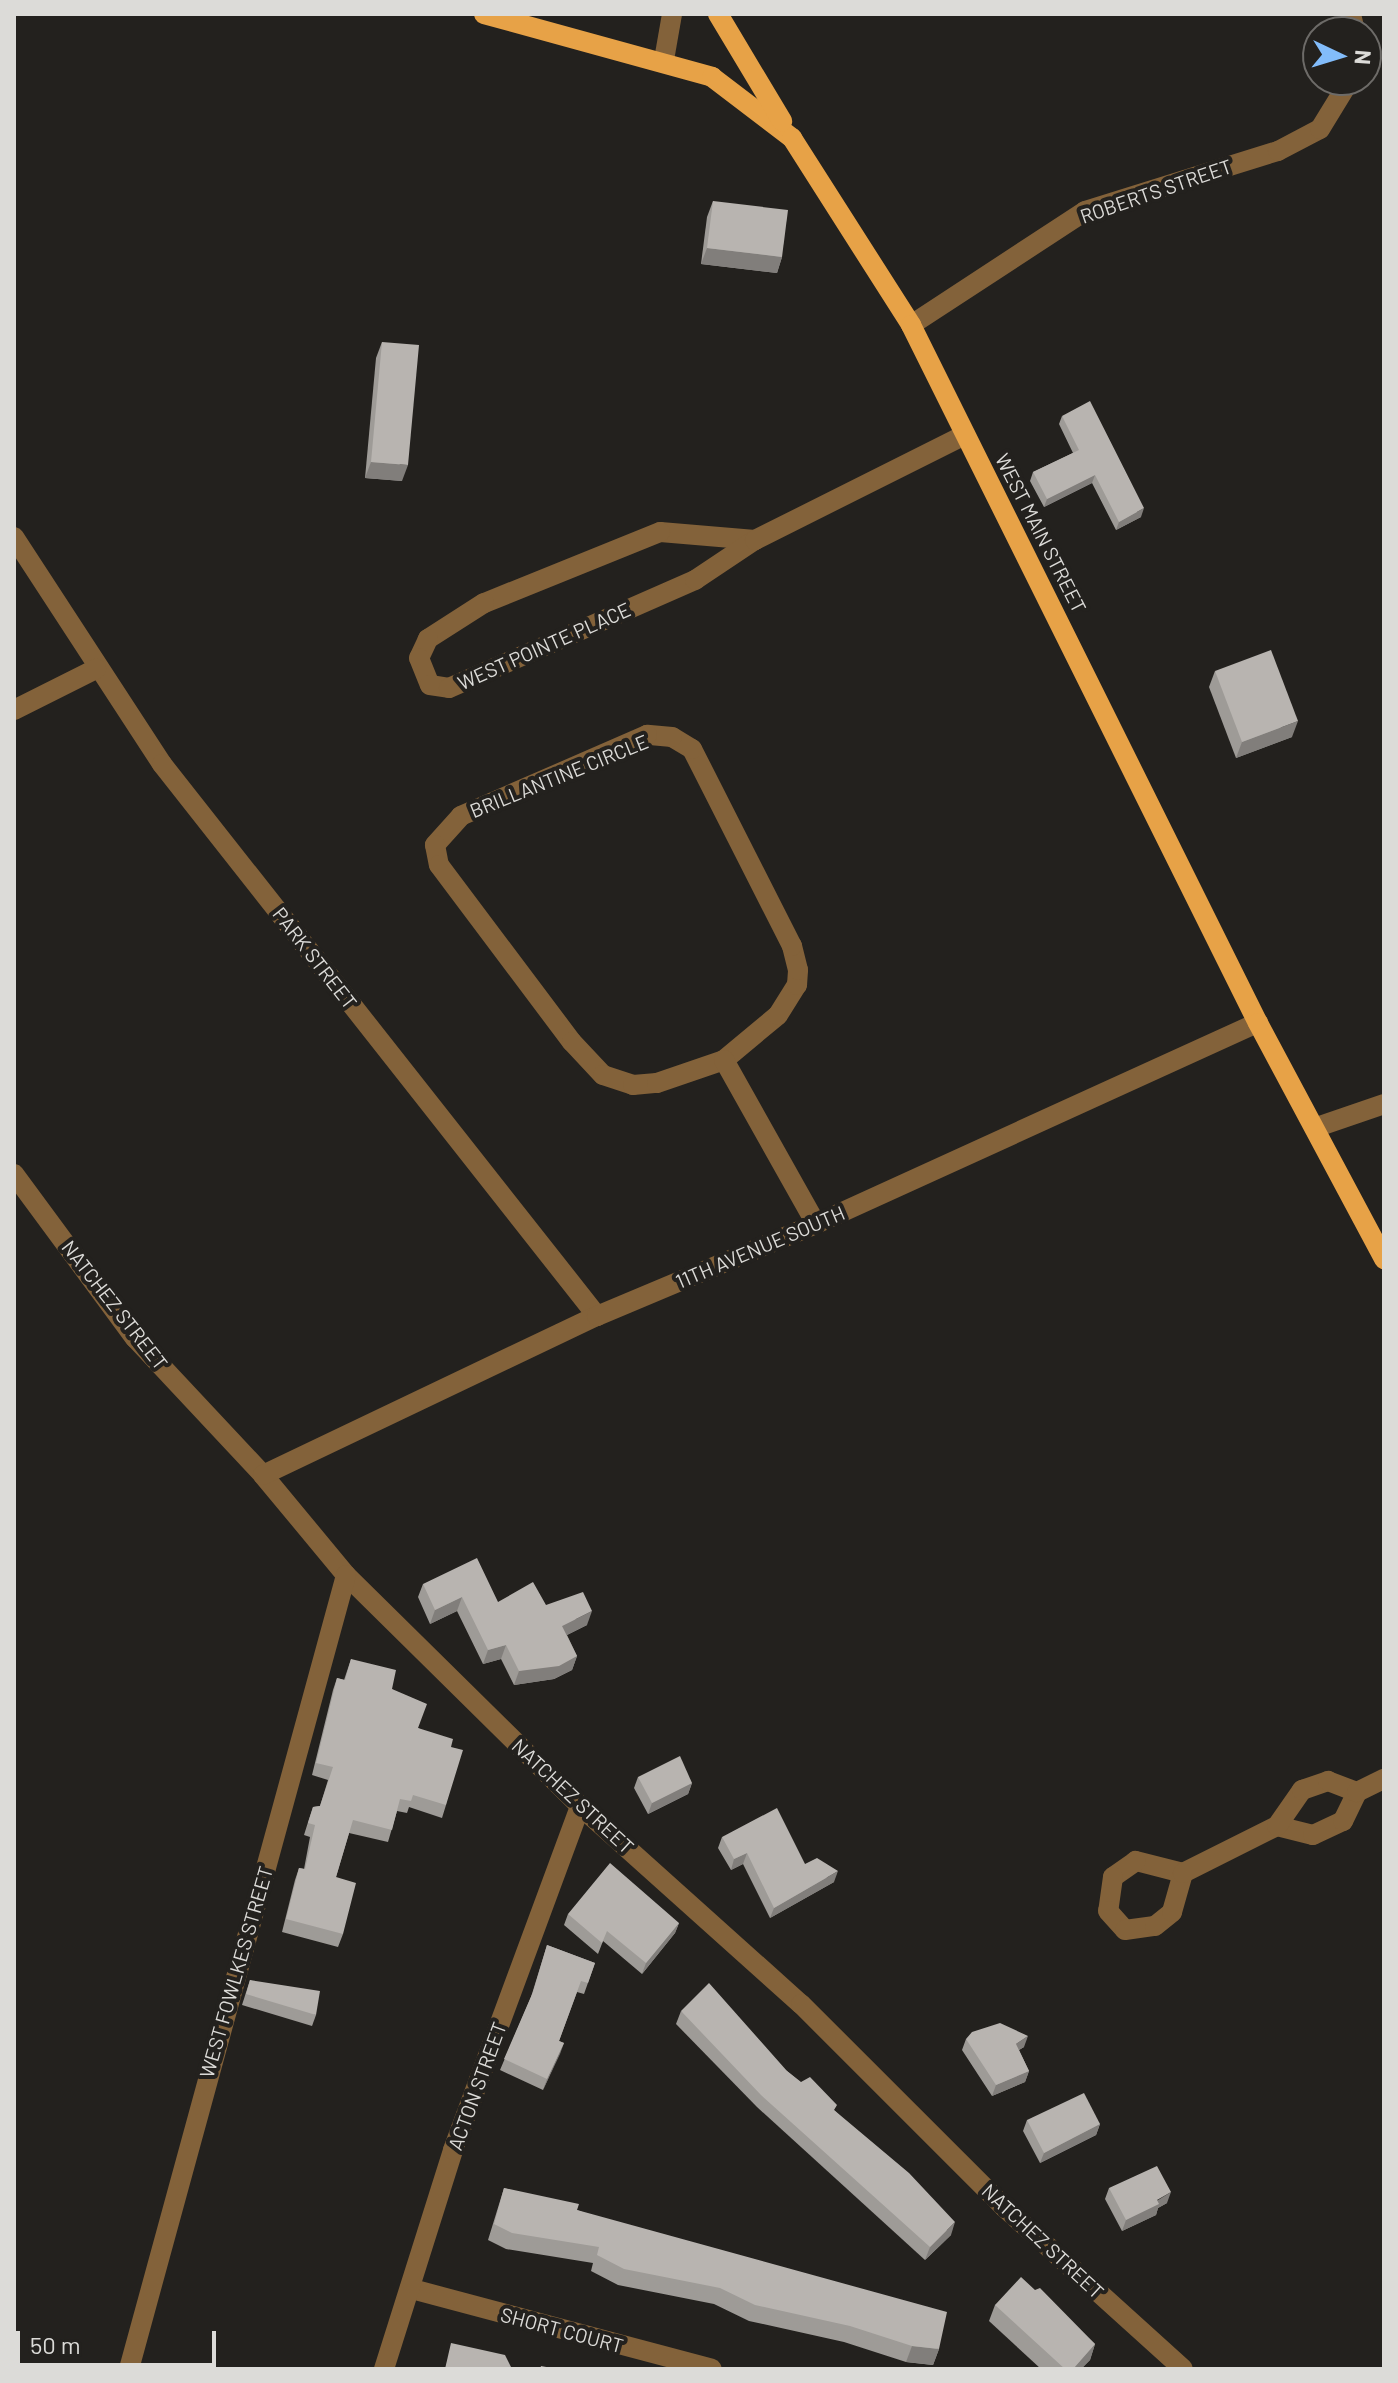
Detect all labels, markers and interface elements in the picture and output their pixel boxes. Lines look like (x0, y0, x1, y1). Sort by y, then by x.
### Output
north arrow (1302, 16, 1382, 96)
text: N (1350, 49, 1377, 66)
street label: ROBERTS STREET (1077, 154, 1235, 228)
street label: WEST MAIN STREET (990, 449, 1092, 617)
street label: WEST POINTE PLACE (454, 597, 634, 695)
street label: BRILLANTINE CIRCLE (466, 729, 652, 823)
street label: PARK STREET (268, 902, 362, 1014)
street label: 11TH AVENUE SOUTH (672, 1201, 848, 1293)
street label: NATCHEZ STREET (57, 1236, 173, 1374)
street label: NATCHEZ STREET (507, 1734, 639, 1858)
street label: WEST FOWLKES STREET (194, 1863, 278, 2081)
street label: ACTON STREET (443, 2019, 511, 2153)
street label: NATCHEZ STREET (977, 2179, 1109, 2303)
street label: SHORT COURT (498, 2302, 626, 2358)
scale bar (20, 2315, 220, 2365)
text: 50 m (30, 2330, 81, 2359)

